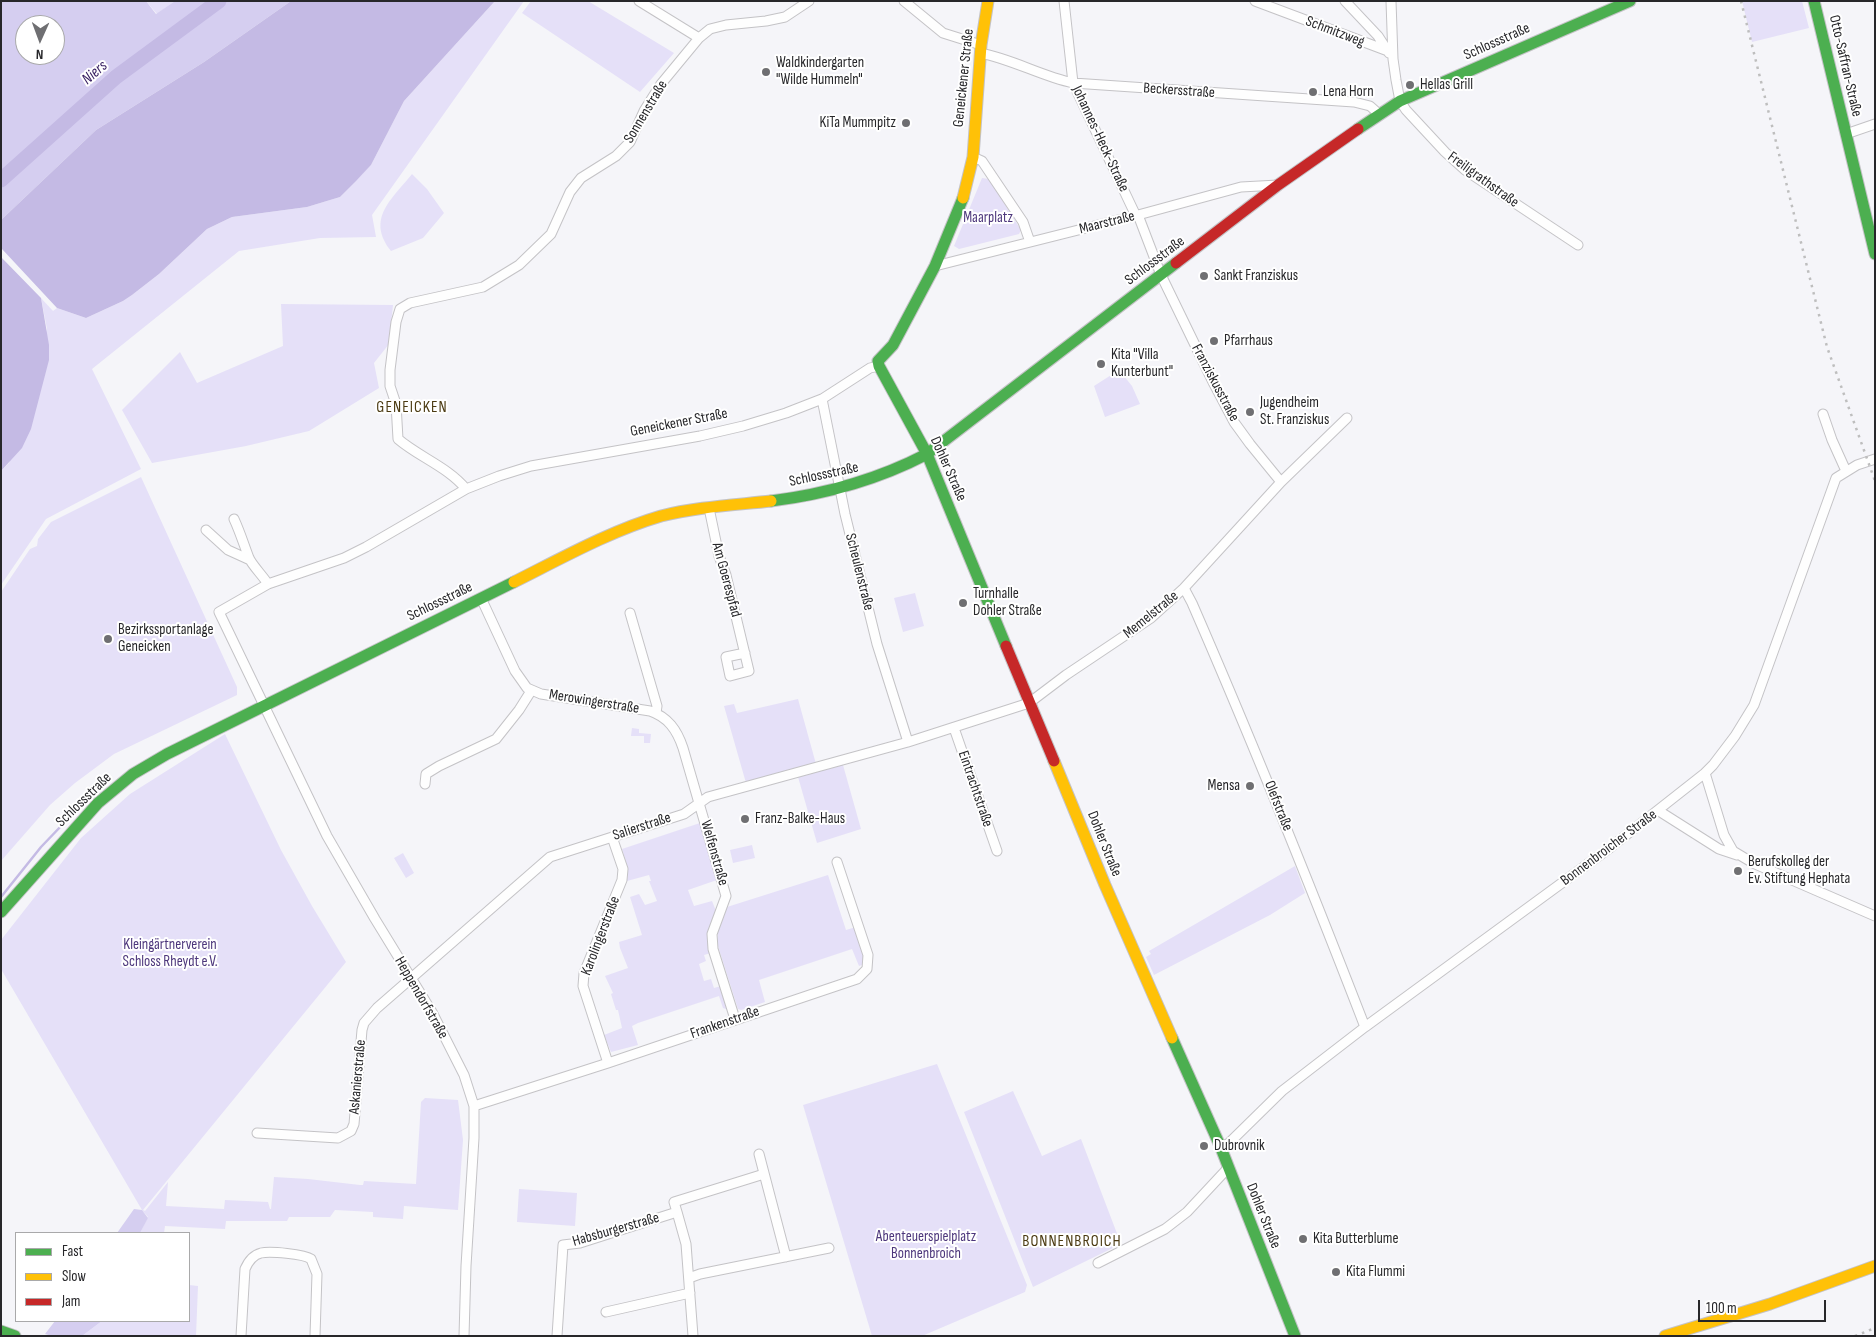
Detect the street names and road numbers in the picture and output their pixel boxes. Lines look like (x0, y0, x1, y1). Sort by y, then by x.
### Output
street label: Schmitzweg (1303, 13, 1367, 51)
street label: Otto-Saffran-Straße (1825, 13, 1865, 119)
street label: Schlossstraße (1461, 19, 1533, 65)
street label: Geneickener Straße (950, 28, 978, 128)
street label: Sonnenstraße (620, 77, 672, 147)
street label: Beckersstraße (1143, 80, 1215, 102)
street label: Johannes-Heck-Straße (1068, 83, 1132, 195)
street label: Freiligrathstraße (1444, 148, 1522, 212)
street label: Maarstraße (1077, 207, 1137, 239)
street label: Schlossstraße (1121, 233, 1189, 289)
street label: Franziskusstraße (1187, 341, 1243, 425)
street label: Geneickener Straße (629, 405, 729, 441)
street label: Dohler Straße (926, 434, 970, 504)
street label: Schlossstraße (788, 459, 860, 491)
street label: Scheulenstraße (841, 532, 877, 612)
street label: Am Goerespfad (707, 541, 745, 619)
street label: Schlossstraße (404, 578, 476, 626)
street label: Memelstraße (1120, 587, 1182, 643)
street label: Merowingerstraße (548, 686, 640, 718)
street label: Eintrachtstraße (954, 749, 996, 829)
street label: Schlossstraße (52, 769, 116, 831)
street label: Olefstraße (1260, 778, 1296, 834)
street label: Bonnenbroicher Straße (1557, 806, 1661, 890)
street label: Salierstraße (611, 809, 673, 845)
street label: Dohler Straße (1083, 809, 1125, 879)
street label: Welfenstraße (696, 818, 732, 888)
street label: Karolingerstraße (578, 894, 624, 978)
street label: Heppendorfstraße (390, 954, 452, 1042)
street label: Frankenstraße (688, 1003, 762, 1043)
street label: Askanierstraße (346, 1039, 370, 1115)
street label: Dohler Straße (1242, 1181, 1284, 1251)
street label: Habsburgerstraße (570, 1209, 662, 1251)

